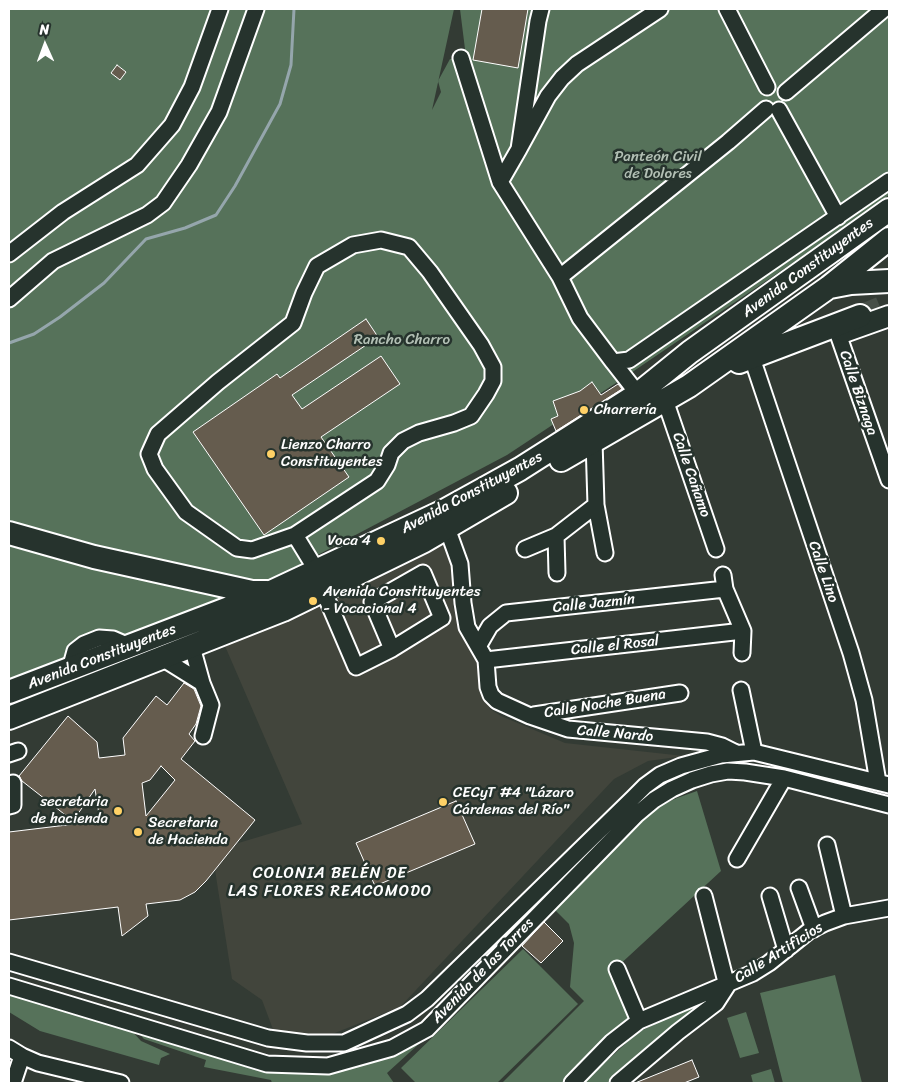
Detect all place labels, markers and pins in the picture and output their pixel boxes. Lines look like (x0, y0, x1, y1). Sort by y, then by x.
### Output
place label: Charrería (594, 401, 657, 419)
marker: Charrería (578, 404, 590, 416)
place label: Lienzo Charro Constituyentes (281, 436, 383, 471)
marker: Lienzo Charro Constituyentes (265, 448, 277, 460)
place label: Voca 4 (327, 532, 371, 550)
marker: Voca 4 (375, 535, 387, 547)
place label: Avenida Constituyentes - Vocacional 4 (323, 583, 481, 618)
marker: Avenida Constituyentes - Vocacional 4 (307, 595, 319, 607)
place label: CECyT #4 "Lázaro Cárdenas del Río" (453, 784, 574, 819)
place label: secretaria de hacienda (31, 793, 108, 828)
marker: CECyT #4 "Lázaro Cárdenas del Río" (437, 796, 449, 808)
marker: secretaria de hacienda (112, 805, 124, 817)
place label: Secretaria de Hacienda (148, 814, 228, 849)
marker: Secretaria de Hacienda (132, 826, 144, 838)

